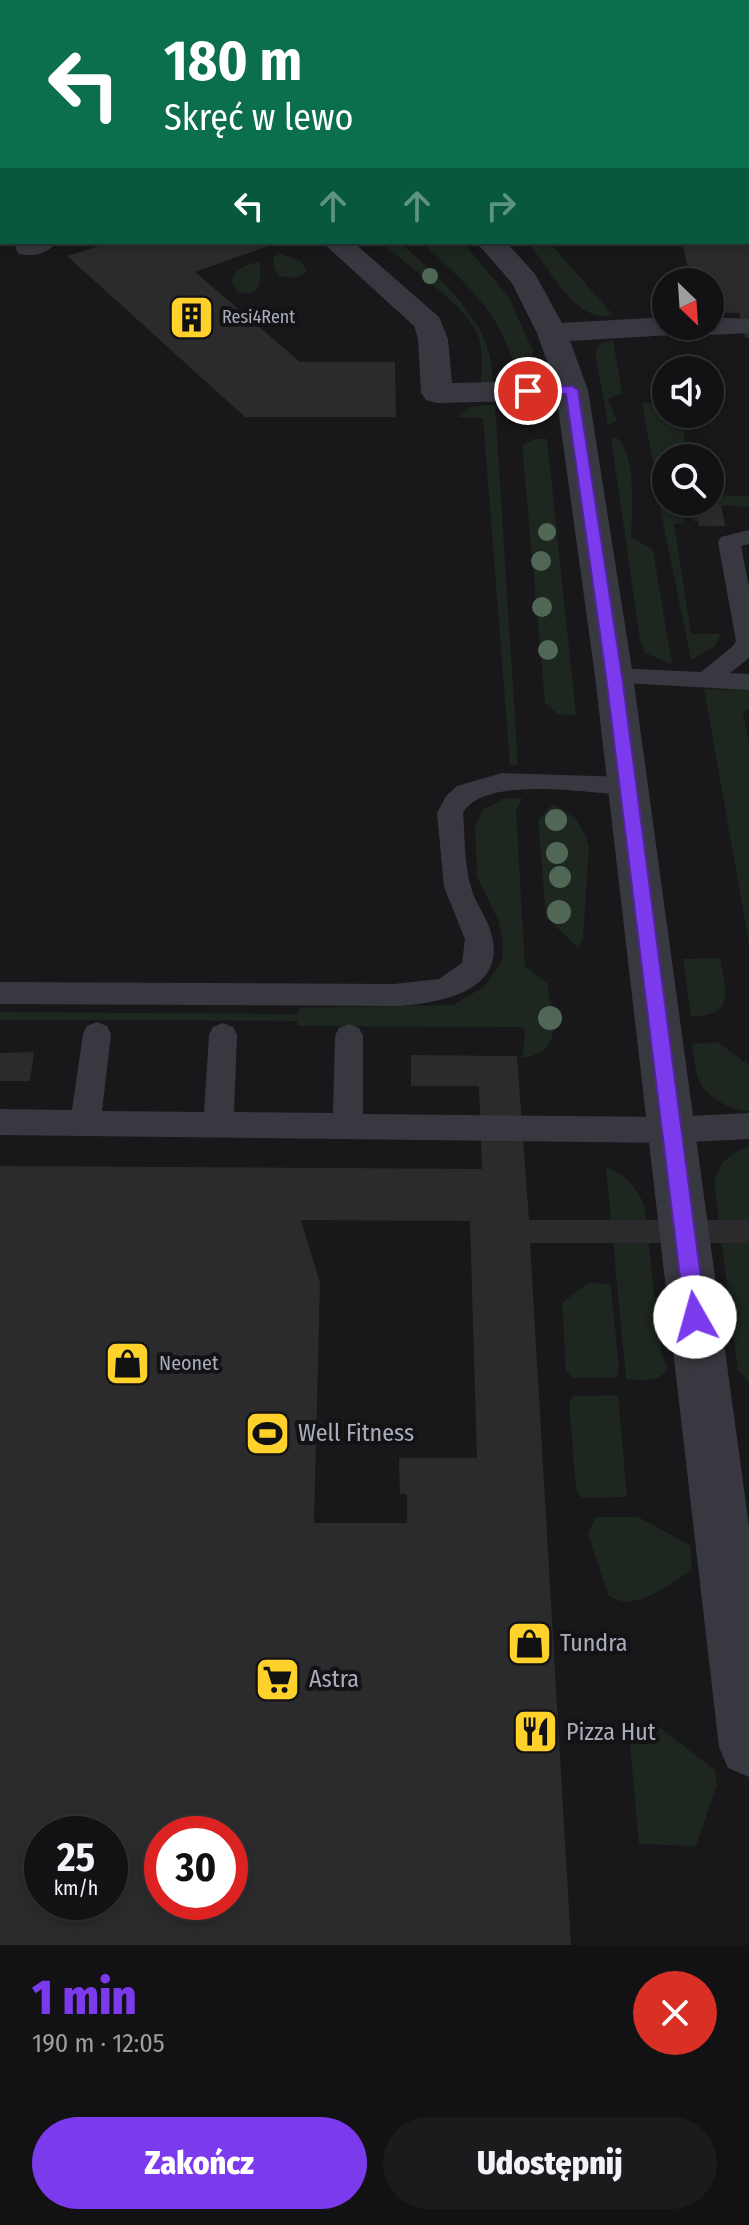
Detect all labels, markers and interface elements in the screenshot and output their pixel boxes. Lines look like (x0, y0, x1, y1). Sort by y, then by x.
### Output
text: 180 m (164, 28, 302, 95)
icon: left (32, 32, 136, 136)
text: Skręć w lewo (164, 96, 354, 140)
icon: left (227, 184, 271, 228)
icon: ahead (311, 184, 355, 228)
icon: ahead (395, 184, 439, 228)
icon: right (479, 184, 523, 228)
north arrow (652, 268, 724, 340)
map controls (652, 268, 724, 516)
building icon: Resi4Rent (167, 293, 215, 341)
place label: Resi4Rent (222, 306, 295, 328)
button: sound (652, 356, 724, 428)
pin (494, 357, 562, 425)
icon: arrive (506, 369, 550, 413)
button: search (652, 444, 724, 516)
position arrow (653, 1275, 737, 1359)
shop icon: Neonet (104, 1339, 152, 1387)
place label: Neonet (159, 1351, 219, 1375)
sports icon: Well Fitness (243, 1409, 291, 1457)
place label: Well Fitness (298, 1419, 414, 1447)
shop icon: Tundra (505, 1619, 553, 1667)
place label: Tundra (560, 1629, 628, 1657)
supermarket icon: Astra (254, 1655, 302, 1703)
place label: Astra (309, 1665, 359, 1693)
restaurant icon: Pizza Hut (511, 1708, 559, 1756)
place label: Pizza Hut (566, 1718, 656, 1746)
speed limit sign: 30 (144, 1816, 248, 1920)
text: 25 (57, 1834, 95, 1882)
text: km/h (54, 1876, 98, 1900)
text: 1 min (32, 1969, 136, 2027)
button: close (633, 1971, 717, 2055)
text: 190 m · 12:05 (32, 2028, 165, 2059)
button: Zakończ (32, 2117, 367, 2209)
button: Udostępnij (383, 2117, 717, 2209)

